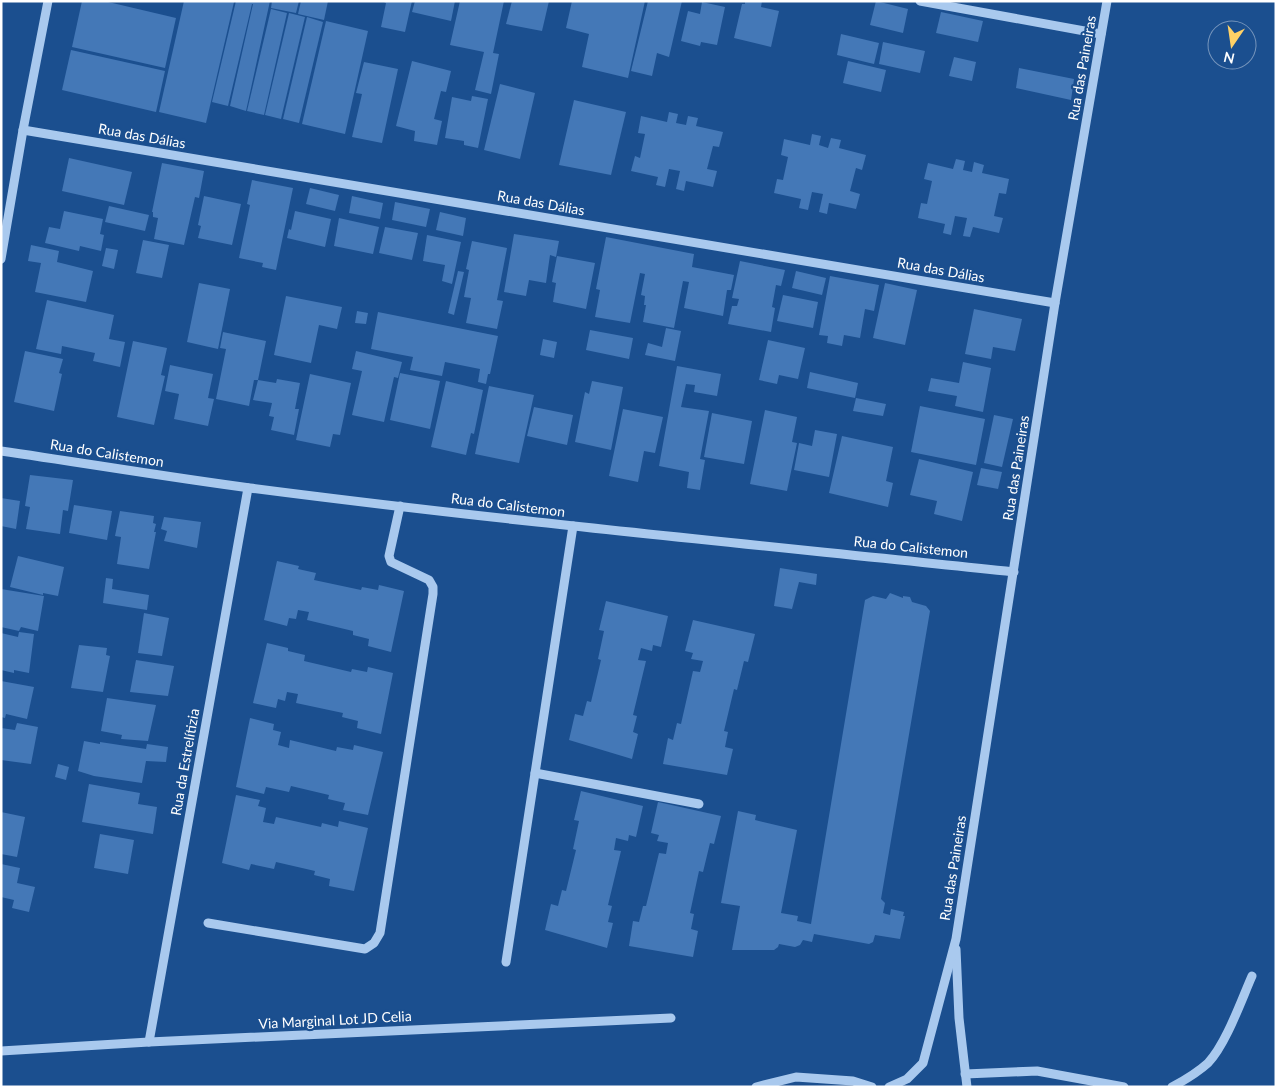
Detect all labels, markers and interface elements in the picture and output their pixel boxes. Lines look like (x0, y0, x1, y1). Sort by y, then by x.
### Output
street label: Rua das Paineiras (1064, 14, 1099, 122)
north arrow (1207, 20, 1257, 70)
text: N (1222, 49, 1236, 68)
street label: Rua das Dálias (97, 119, 187, 152)
street label: Rua das Dálias (496, 186, 586, 219)
street label: Rua das Dálias (896, 253, 986, 286)
street label: Rua das Paineiras (999, 414, 1032, 522)
street label: Rua do Calistemon (49, 435, 165, 470)
street label: Rua do Calistemon (450, 489, 566, 520)
street label: Rua do Calistemon (853, 532, 969, 561)
street label: Rua da Estrelítizia (167, 707, 202, 817)
street label: Rua das Paineiras (936, 814, 969, 922)
street label: Via Marginal Lot JD Celia (258, 1007, 412, 1032)

